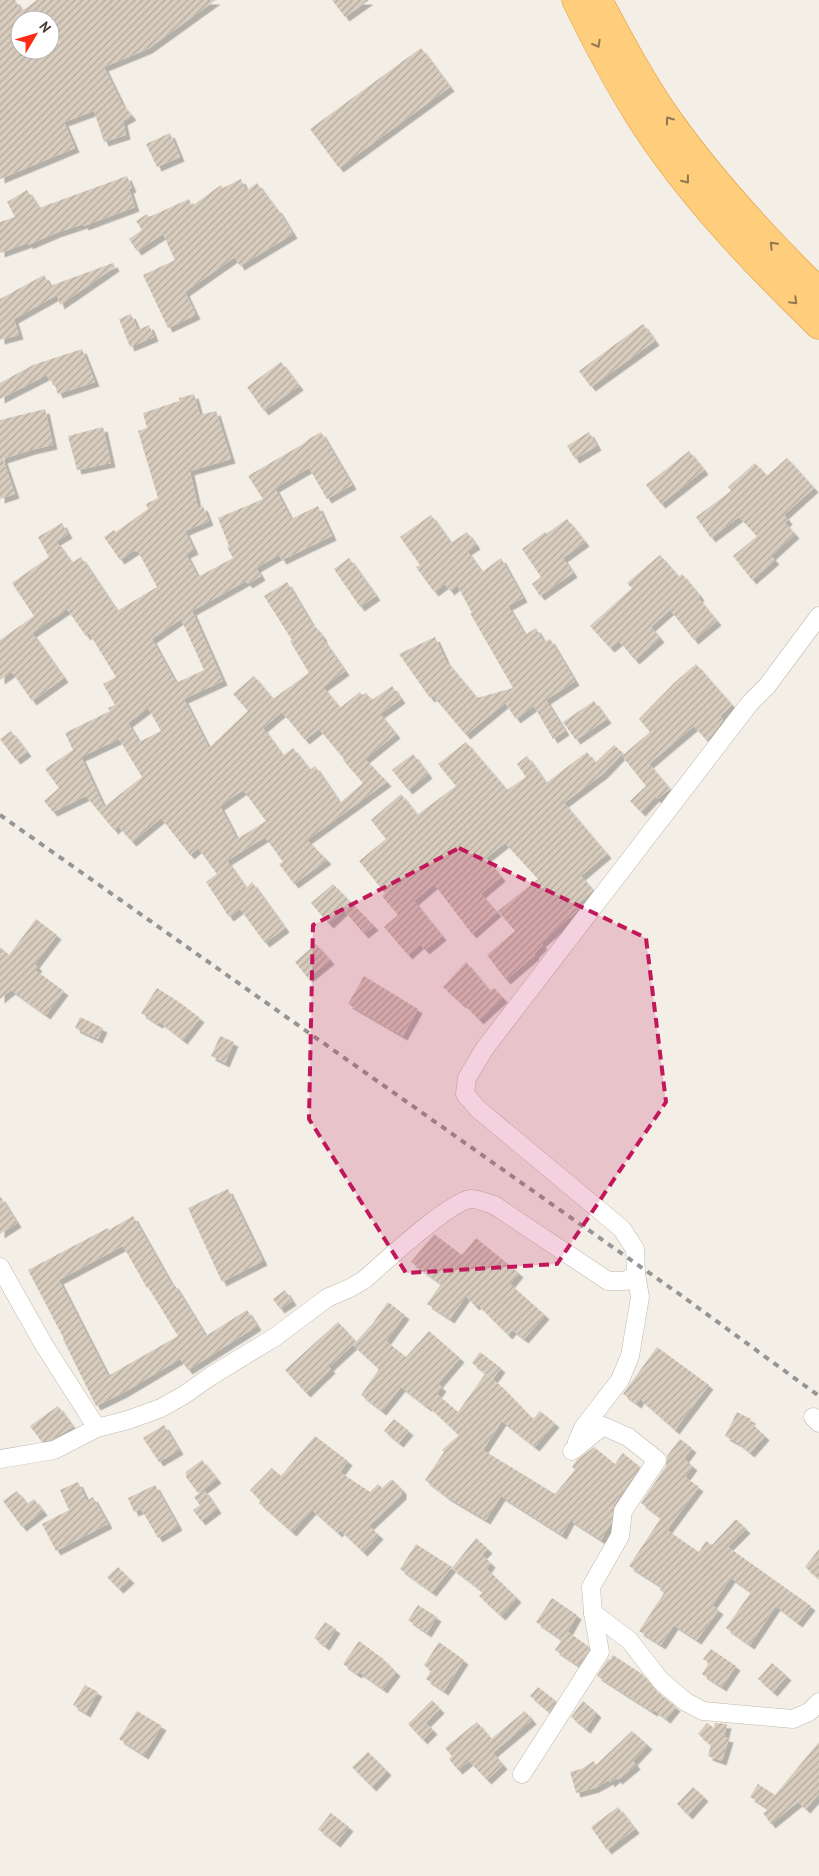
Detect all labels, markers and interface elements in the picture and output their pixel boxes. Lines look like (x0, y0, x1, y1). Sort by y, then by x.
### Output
north arrow (10, 10, 60, 60)
text: N (35, 18, 55, 36)
one-way arrow (591, 38, 601, 47)
one-way arrow (666, 116, 675, 126)
one-way arrow (680, 174, 689, 183)
one-way arrow (770, 241, 779, 250)
one-way arrow (788, 295, 797, 304)

